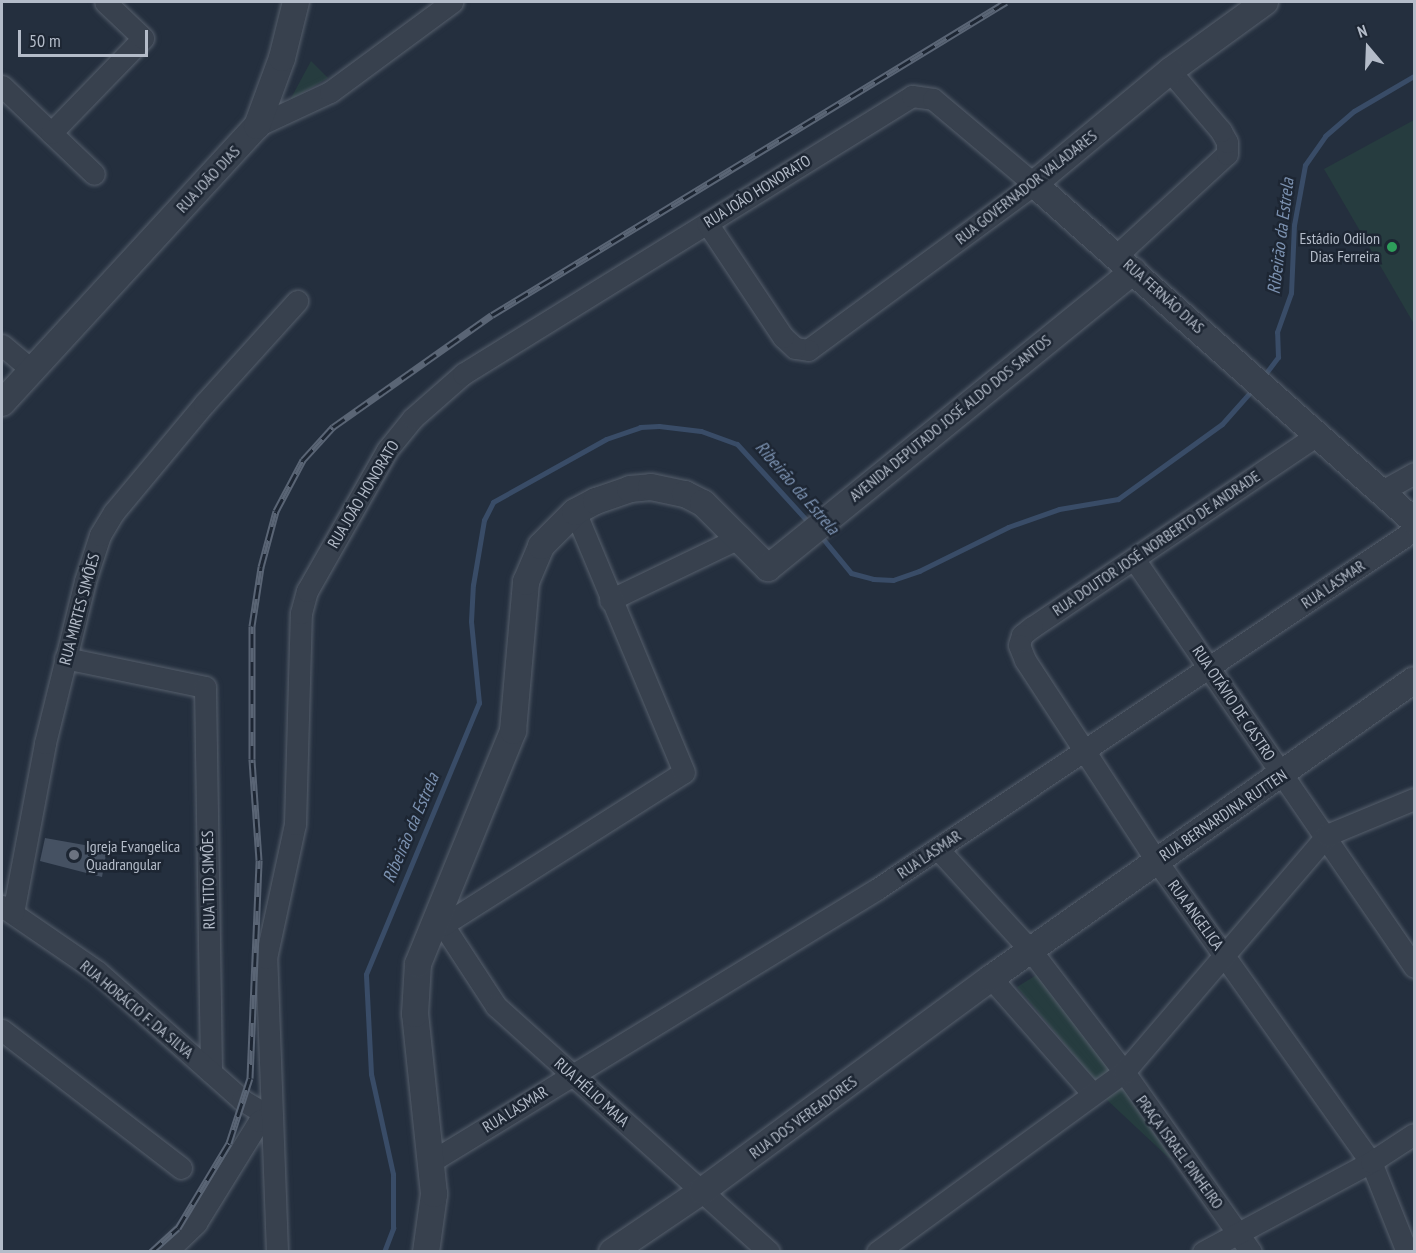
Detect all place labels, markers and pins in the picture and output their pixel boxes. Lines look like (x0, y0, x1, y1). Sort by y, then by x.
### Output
place label: Estádio Odilon Dias Ferreira (1299, 228, 1380, 266)
marker: Estádio Odilon Dias Ferreira (1385, 240, 1399, 254)
place label: Igreja Evangelica Quadrangular (86, 836, 180, 874)
marker: Igreja Evangelica Quadrangular (67, 848, 81, 862)

